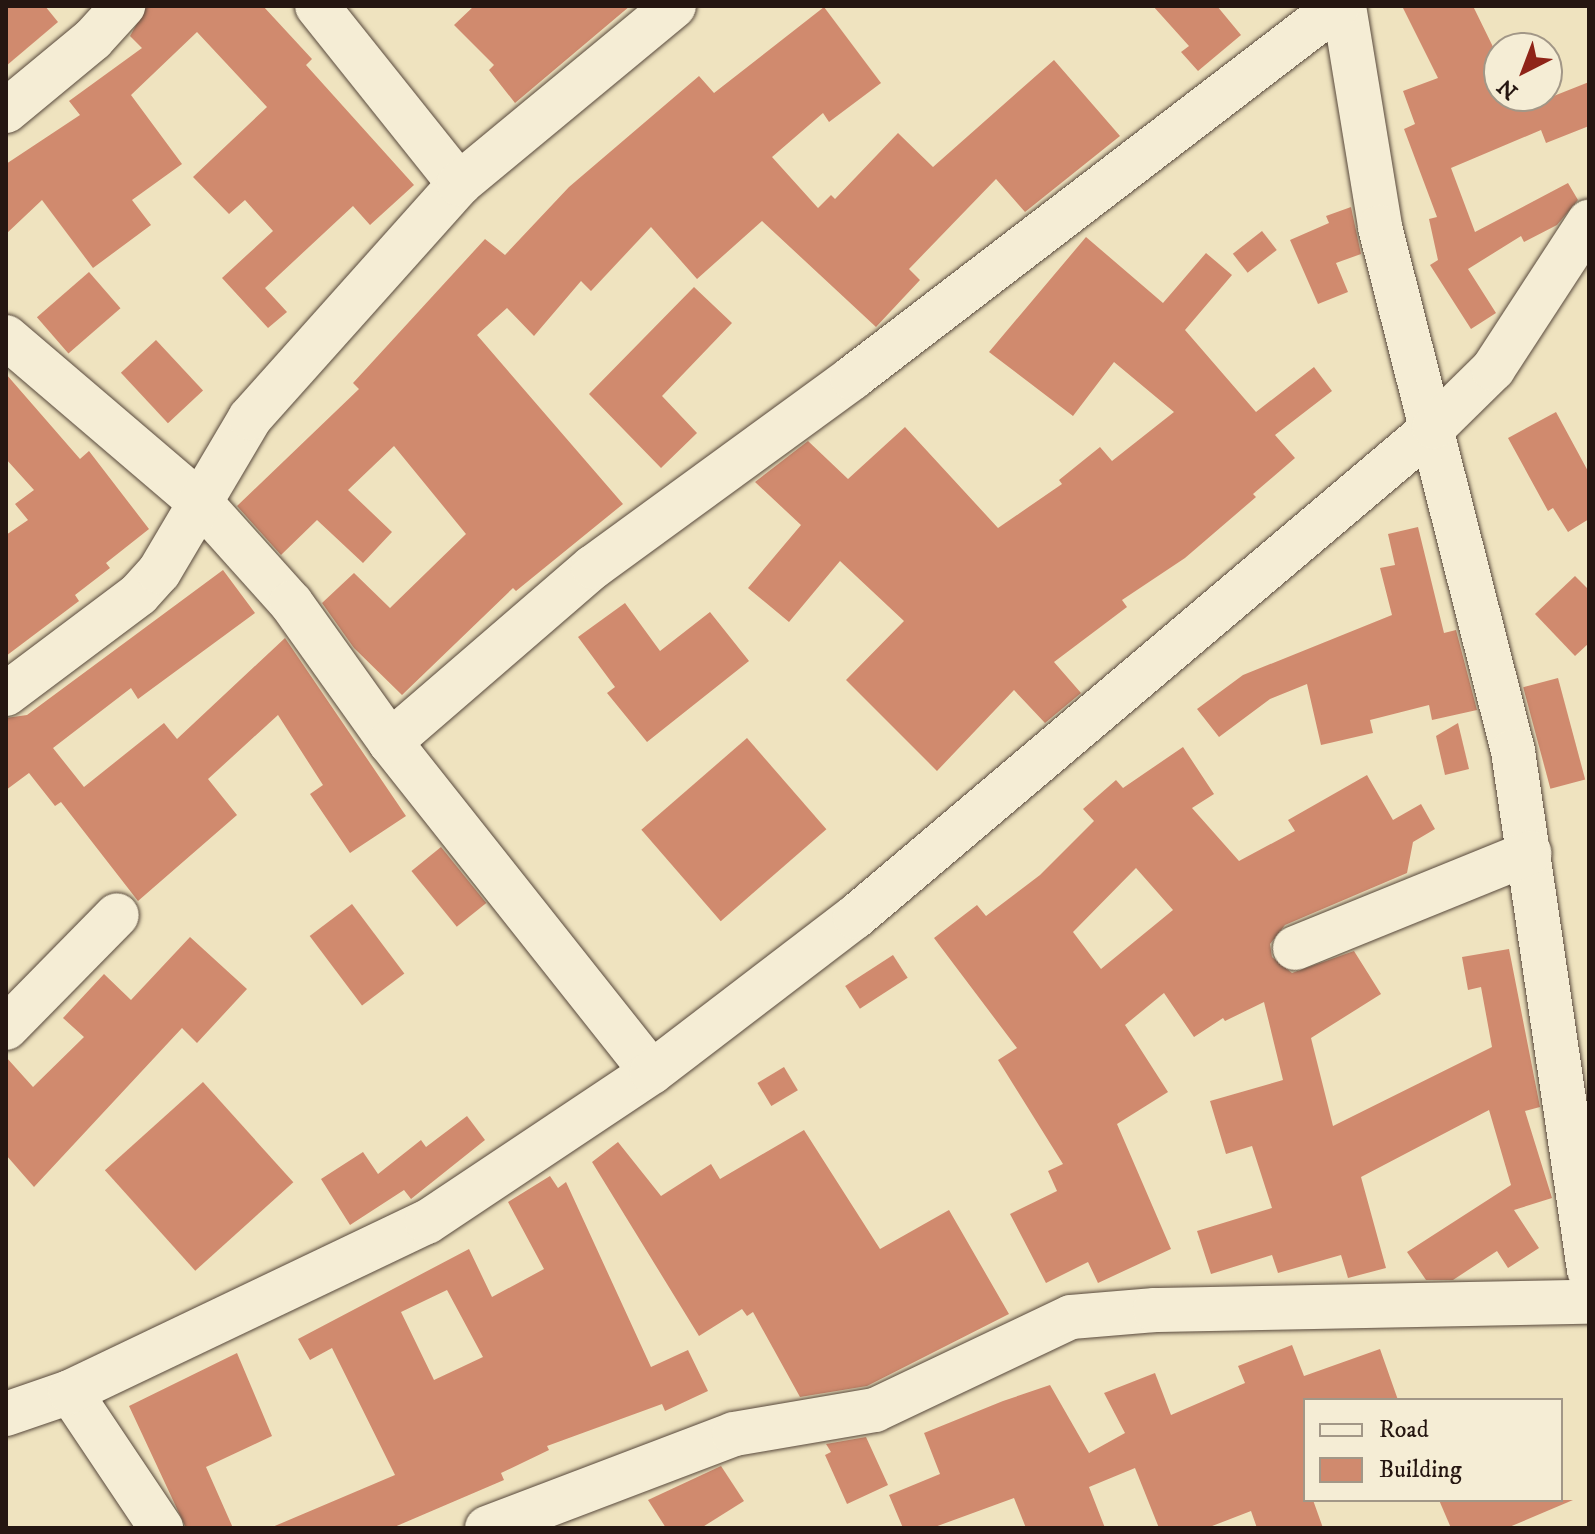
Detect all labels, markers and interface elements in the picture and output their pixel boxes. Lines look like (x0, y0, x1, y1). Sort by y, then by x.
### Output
north arrow (1483, 32, 1563, 112)
text: N (1492, 73, 1524, 105)
legend (1303, 1398, 1563, 1502)
text: Road (1379, 1415, 1429, 1445)
text: Building (1379, 1455, 1462, 1485)

